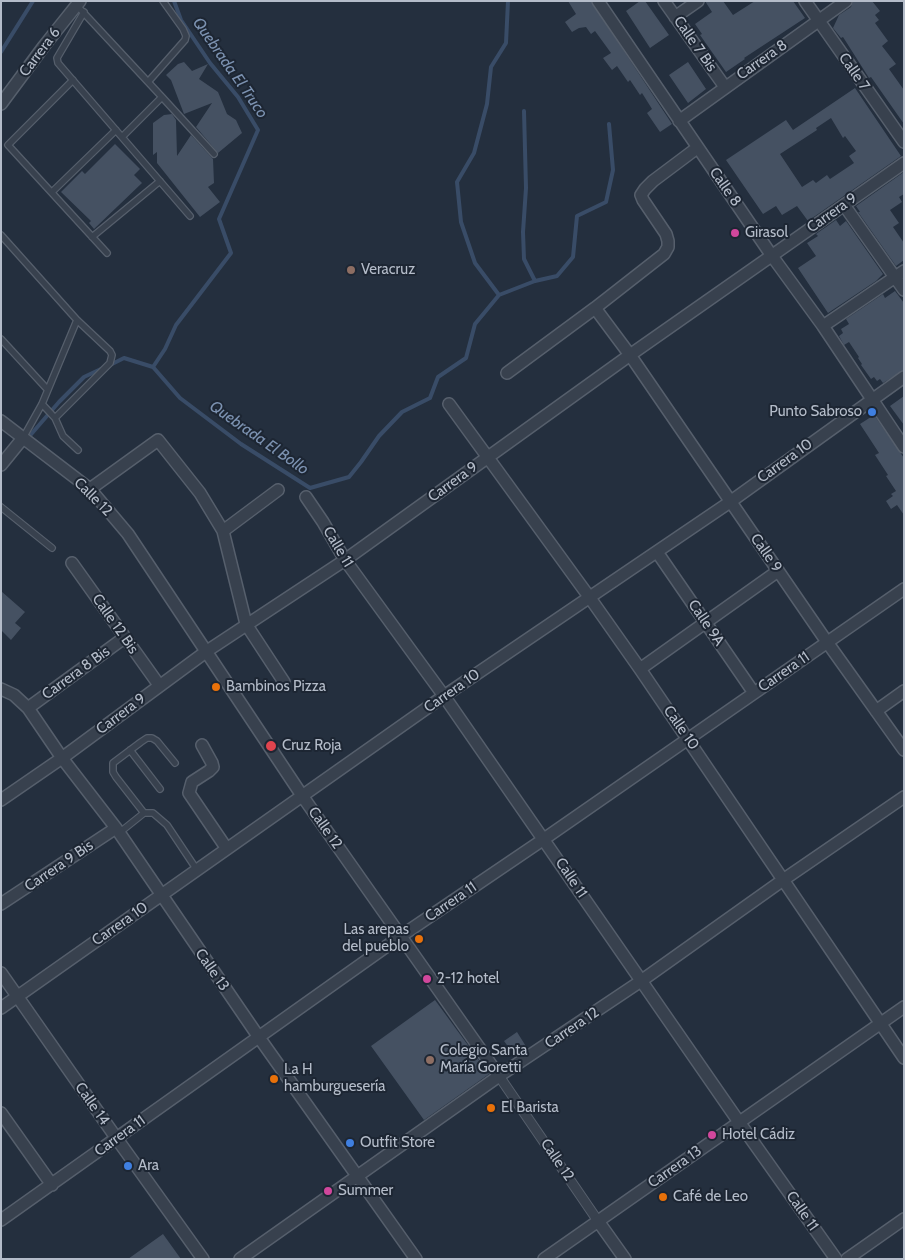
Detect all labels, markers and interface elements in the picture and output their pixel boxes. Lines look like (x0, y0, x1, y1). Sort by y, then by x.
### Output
street label: Calle 7 Bis (669, 13, 721, 75)
water label: Quebrada El Truco (188, 14, 272, 122)
street label: Carrera 6 (16, 24, 64, 80)
street label: Carrera 8 (733, 36, 791, 84)
street label: Calle 7 (835, 50, 873, 94)
street label: Calle 8 (705, 164, 745, 210)
street label: Carrera 9 (803, 189, 861, 237)
place label: Girasol (745, 224, 788, 242)
marker: Girasol (729, 227, 741, 239)
place label: Veracruz (361, 261, 415, 279)
marker: Veracruz (345, 264, 357, 276)
water label: Quebrada El Bollo (206, 397, 312, 479)
place label: Punto Sabroso (769, 403, 862, 421)
marker: Punto Sabroso (866, 406, 878, 418)
street label: Carrera 10 (754, 435, 816, 487)
street label: Carrera 9 (425, 458, 481, 506)
street label: Calle 12 (70, 474, 116, 520)
street label: Calle 11 (319, 523, 357, 571)
street label: Calle 9 (746, 530, 786, 576)
street label: Calle 12 Bis (88, 591, 142, 657)
street label: Calle 9A (684, 596, 728, 650)
street label: Carrera 8 Bis (39, 642, 113, 704)
street label: Carrera 11 (755, 648, 813, 696)
street label: Carrera 10 (421, 665, 483, 717)
place label: Bambinos Pizza (226, 678, 326, 696)
marker: Bambinos Pizza (210, 681, 222, 693)
street label: Carrera 9 (93, 690, 149, 738)
street label: Calle 10 (659, 702, 703, 754)
place label: Cruz Roja (282, 737, 342, 755)
marker: Cruz Roja (264, 739, 278, 753)
street label: Calle 12 (304, 803, 346, 853)
street label: Carrera 9 Bis (21, 837, 97, 895)
street label: Calle 11 (551, 855, 591, 901)
street label: Carrera 11 (422, 878, 480, 926)
street label: Carrera 10 (89, 898, 151, 950)
place label: Las arepas del pueblo (342, 921, 409, 956)
marker: Las arepas del pueblo (413, 933, 425, 945)
street label: Calle 13 (191, 945, 233, 995)
place label: 2-12 hotel (437, 970, 499, 988)
marker: 2-12 hotel (421, 973, 433, 985)
street label: Carrera 12 (542, 1003, 602, 1053)
place label: Colegio Santa María Goretti (440, 1042, 527, 1077)
marker: Colegio Santa María Goretti (424, 1054, 436, 1066)
place label: La H hamburguesería (284, 1061, 385, 1096)
marker: La H hamburguesería (268, 1073, 280, 1085)
street label: Calle 14 (71, 1079, 113, 1129)
place label: El Barista (501, 1099, 559, 1117)
marker: El Barista (485, 1102, 497, 1114)
street label: Carrera 11 (91, 1112, 149, 1160)
place label: Hotel Cádiz (722, 1126, 795, 1144)
marker: Hotel Cádiz (706, 1129, 718, 1141)
place label: Outfit Store (360, 1134, 435, 1152)
street label: Calle 12 (536, 1135, 578, 1185)
marker: Outfit Store (344, 1137, 356, 1149)
street label: Carrera 13 (645, 1142, 705, 1192)
place label: Ara (138, 1157, 159, 1175)
marker: Ara (122, 1160, 134, 1172)
place label: Summer (338, 1182, 393, 1200)
marker: Summer (322, 1185, 334, 1197)
place label: Café de Leo (673, 1188, 748, 1206)
street label: Calle 11 (782, 1188, 822, 1234)
marker: Café de Leo (657, 1191, 669, 1203)

